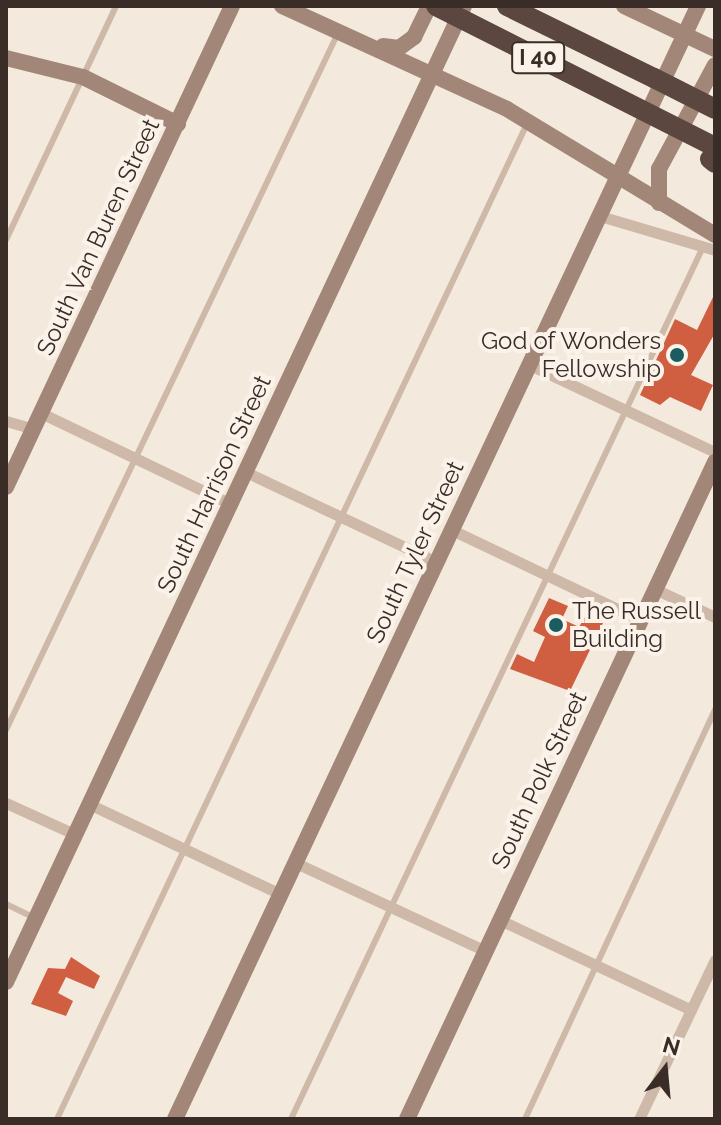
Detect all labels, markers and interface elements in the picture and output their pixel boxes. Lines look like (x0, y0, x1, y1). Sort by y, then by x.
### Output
road number: I 40 (510, 40, 566, 76)
street label: South Van Buren Street (30, 114, 166, 360)
place label: God of Wonders Fellowship (480, 327, 661, 383)
marker: God of Wonders Fellowship (668, 346, 686, 364)
street label: South Harrison Street (151, 371, 277, 597)
street label: South Tyler Street (360, 456, 470, 648)
place label: The Russell Building (572, 597, 701, 653)
marker: The Russell Building (547, 616, 565, 634)
street label: South Polk Street (485, 687, 593, 873)
north arrow (625, 1029, 705, 1109)
text: N (660, 1031, 683, 1061)

